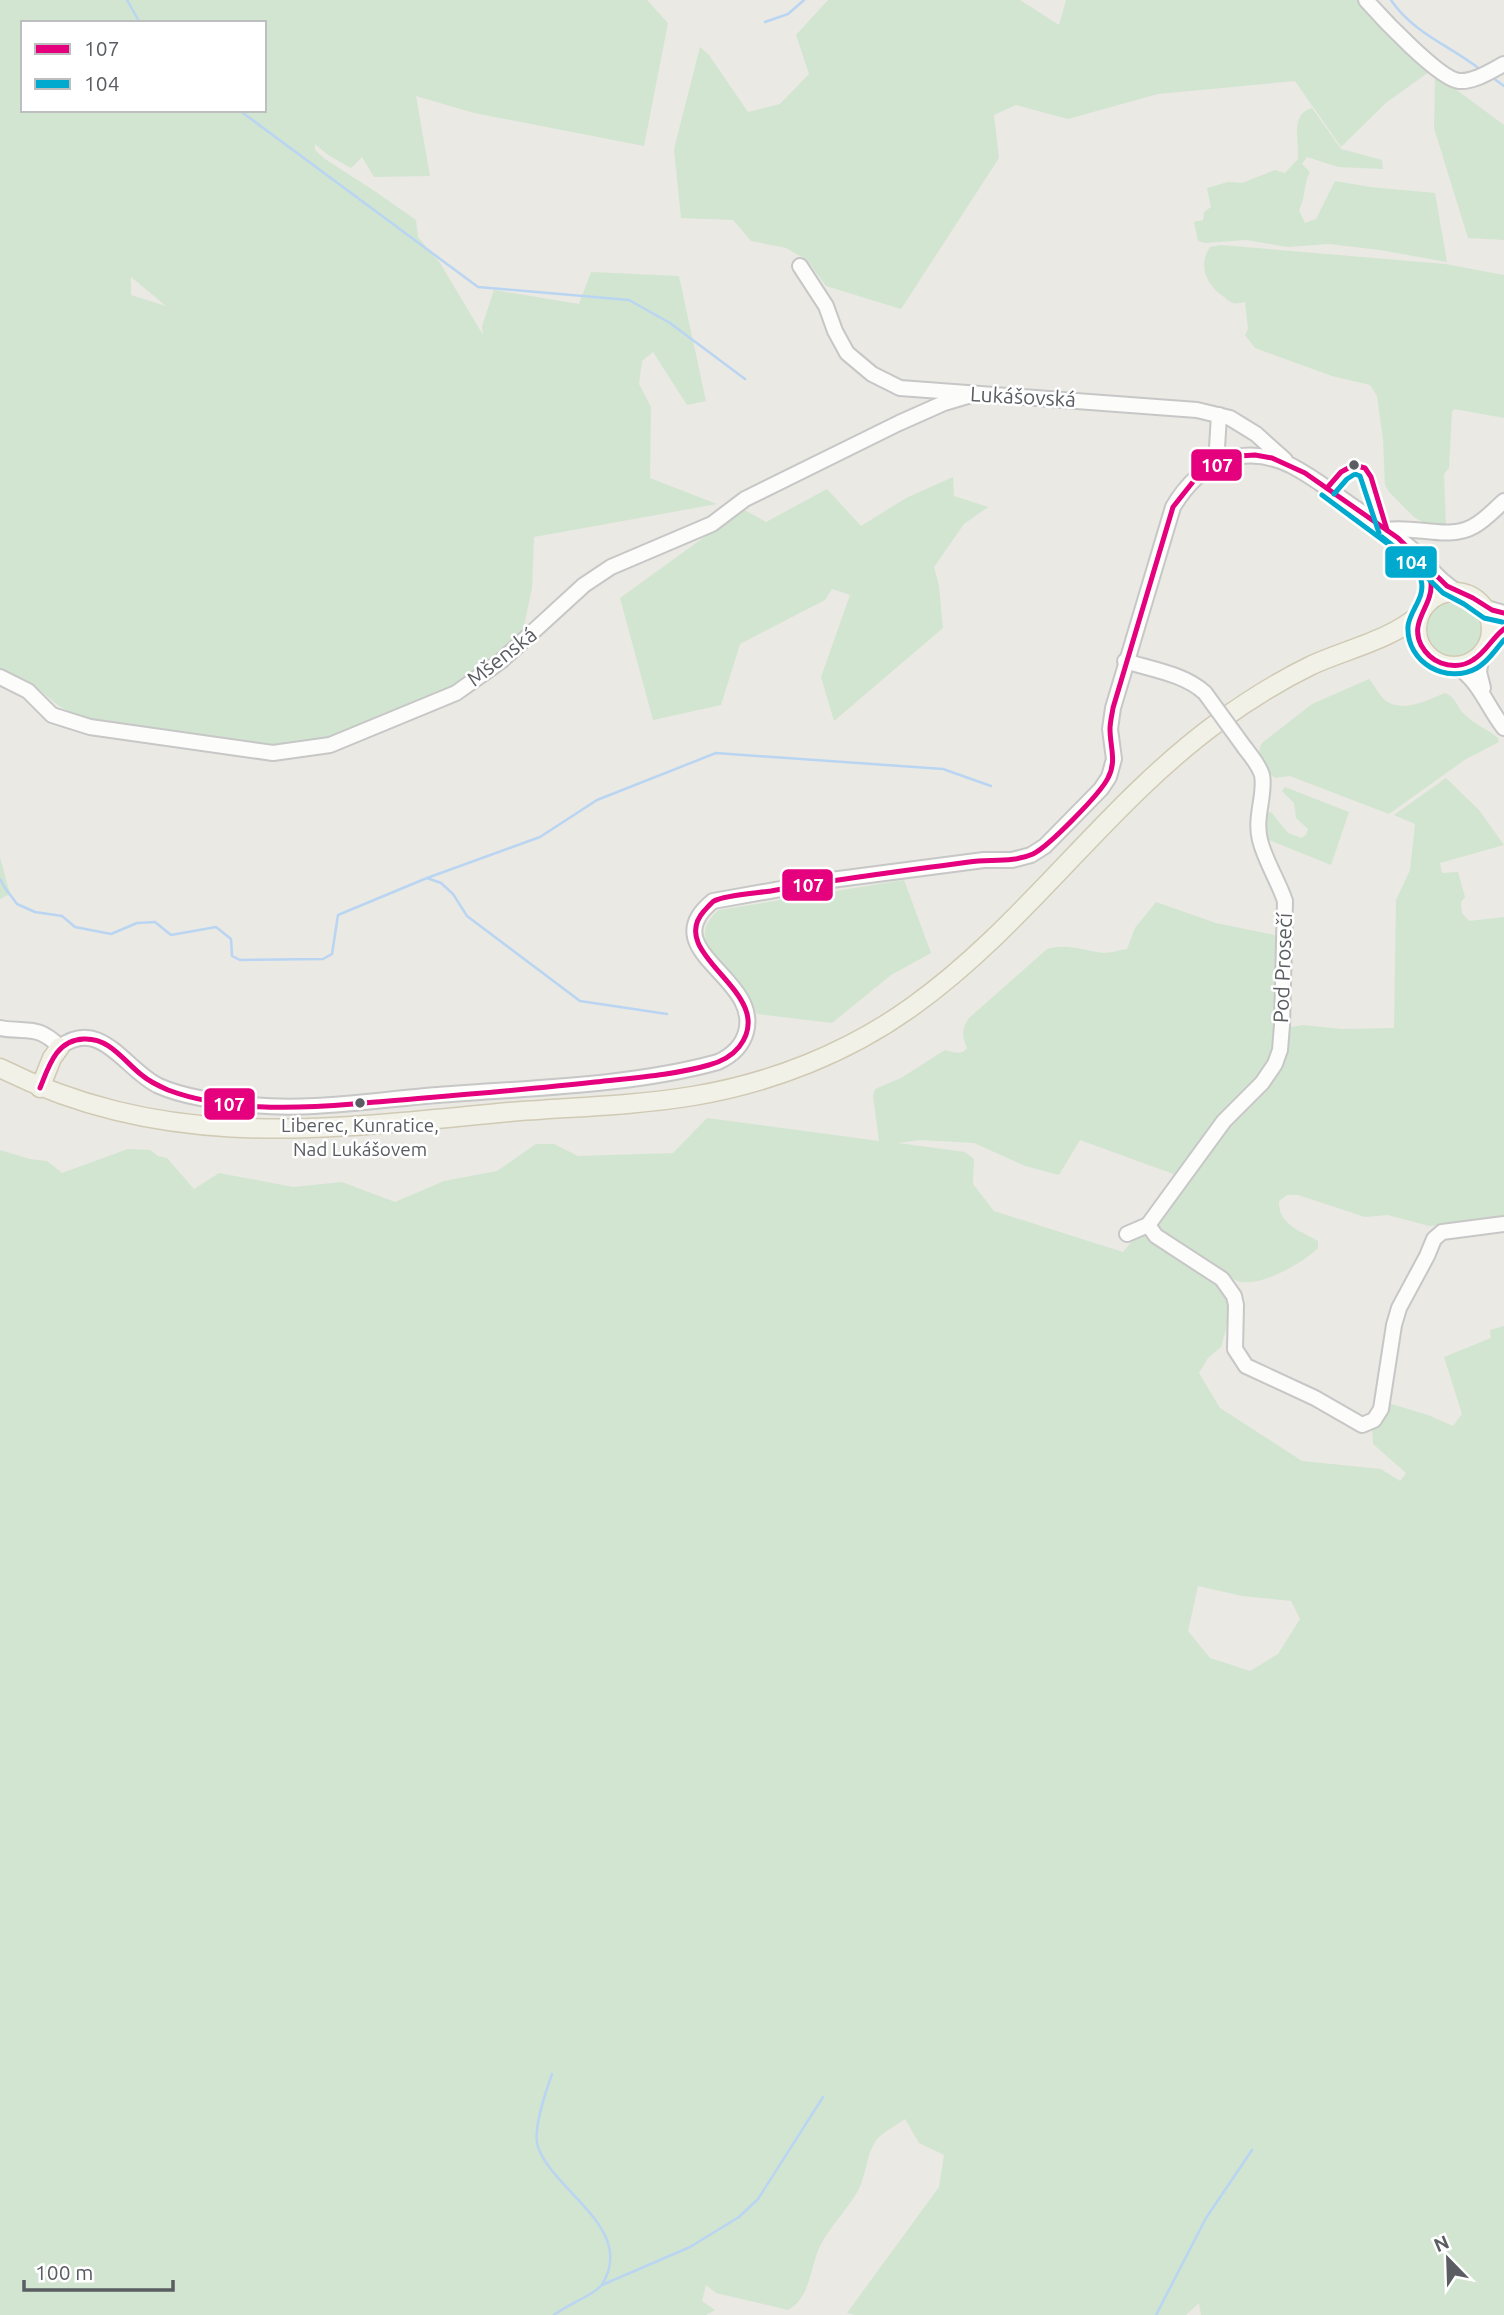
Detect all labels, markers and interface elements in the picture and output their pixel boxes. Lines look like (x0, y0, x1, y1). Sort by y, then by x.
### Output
legend (21, 21, 266, 112)
text: 107 (84, 36, 120, 60)
text: 104 (84, 71, 120, 95)
street label: Lukášovská (969, 381, 1077, 411)
line badge: 107 (1190, 448, 1243, 482)
text: 107 (1201, 454, 1233, 476)
unlabelled marker (1347, 458, 1361, 472)
line badge: 104 (1384, 545, 1438, 579)
text: 104 (1395, 551, 1427, 573)
street label: Mšenská (462, 622, 541, 691)
line badge: 107 (781, 868, 834, 902)
text: 107 (792, 874, 824, 896)
street label: Pod Prosečí (1268, 912, 1296, 1023)
line badge: 107 (203, 1087, 256, 1121)
text: 107 (213, 1093, 245, 1115)
marker: Liberec, Kunratice, Nad Lukášovem (353, 1096, 367, 1110)
place label: Liberec, Kunratice, Nad Lukášovem (281, 1114, 439, 1160)
north arrow (1413, 2224, 1483, 2294)
text: N (1431, 2230, 1452, 2256)
scale bar (24, 2248, 173, 2292)
text: 100 m (35, 2260, 93, 2284)

